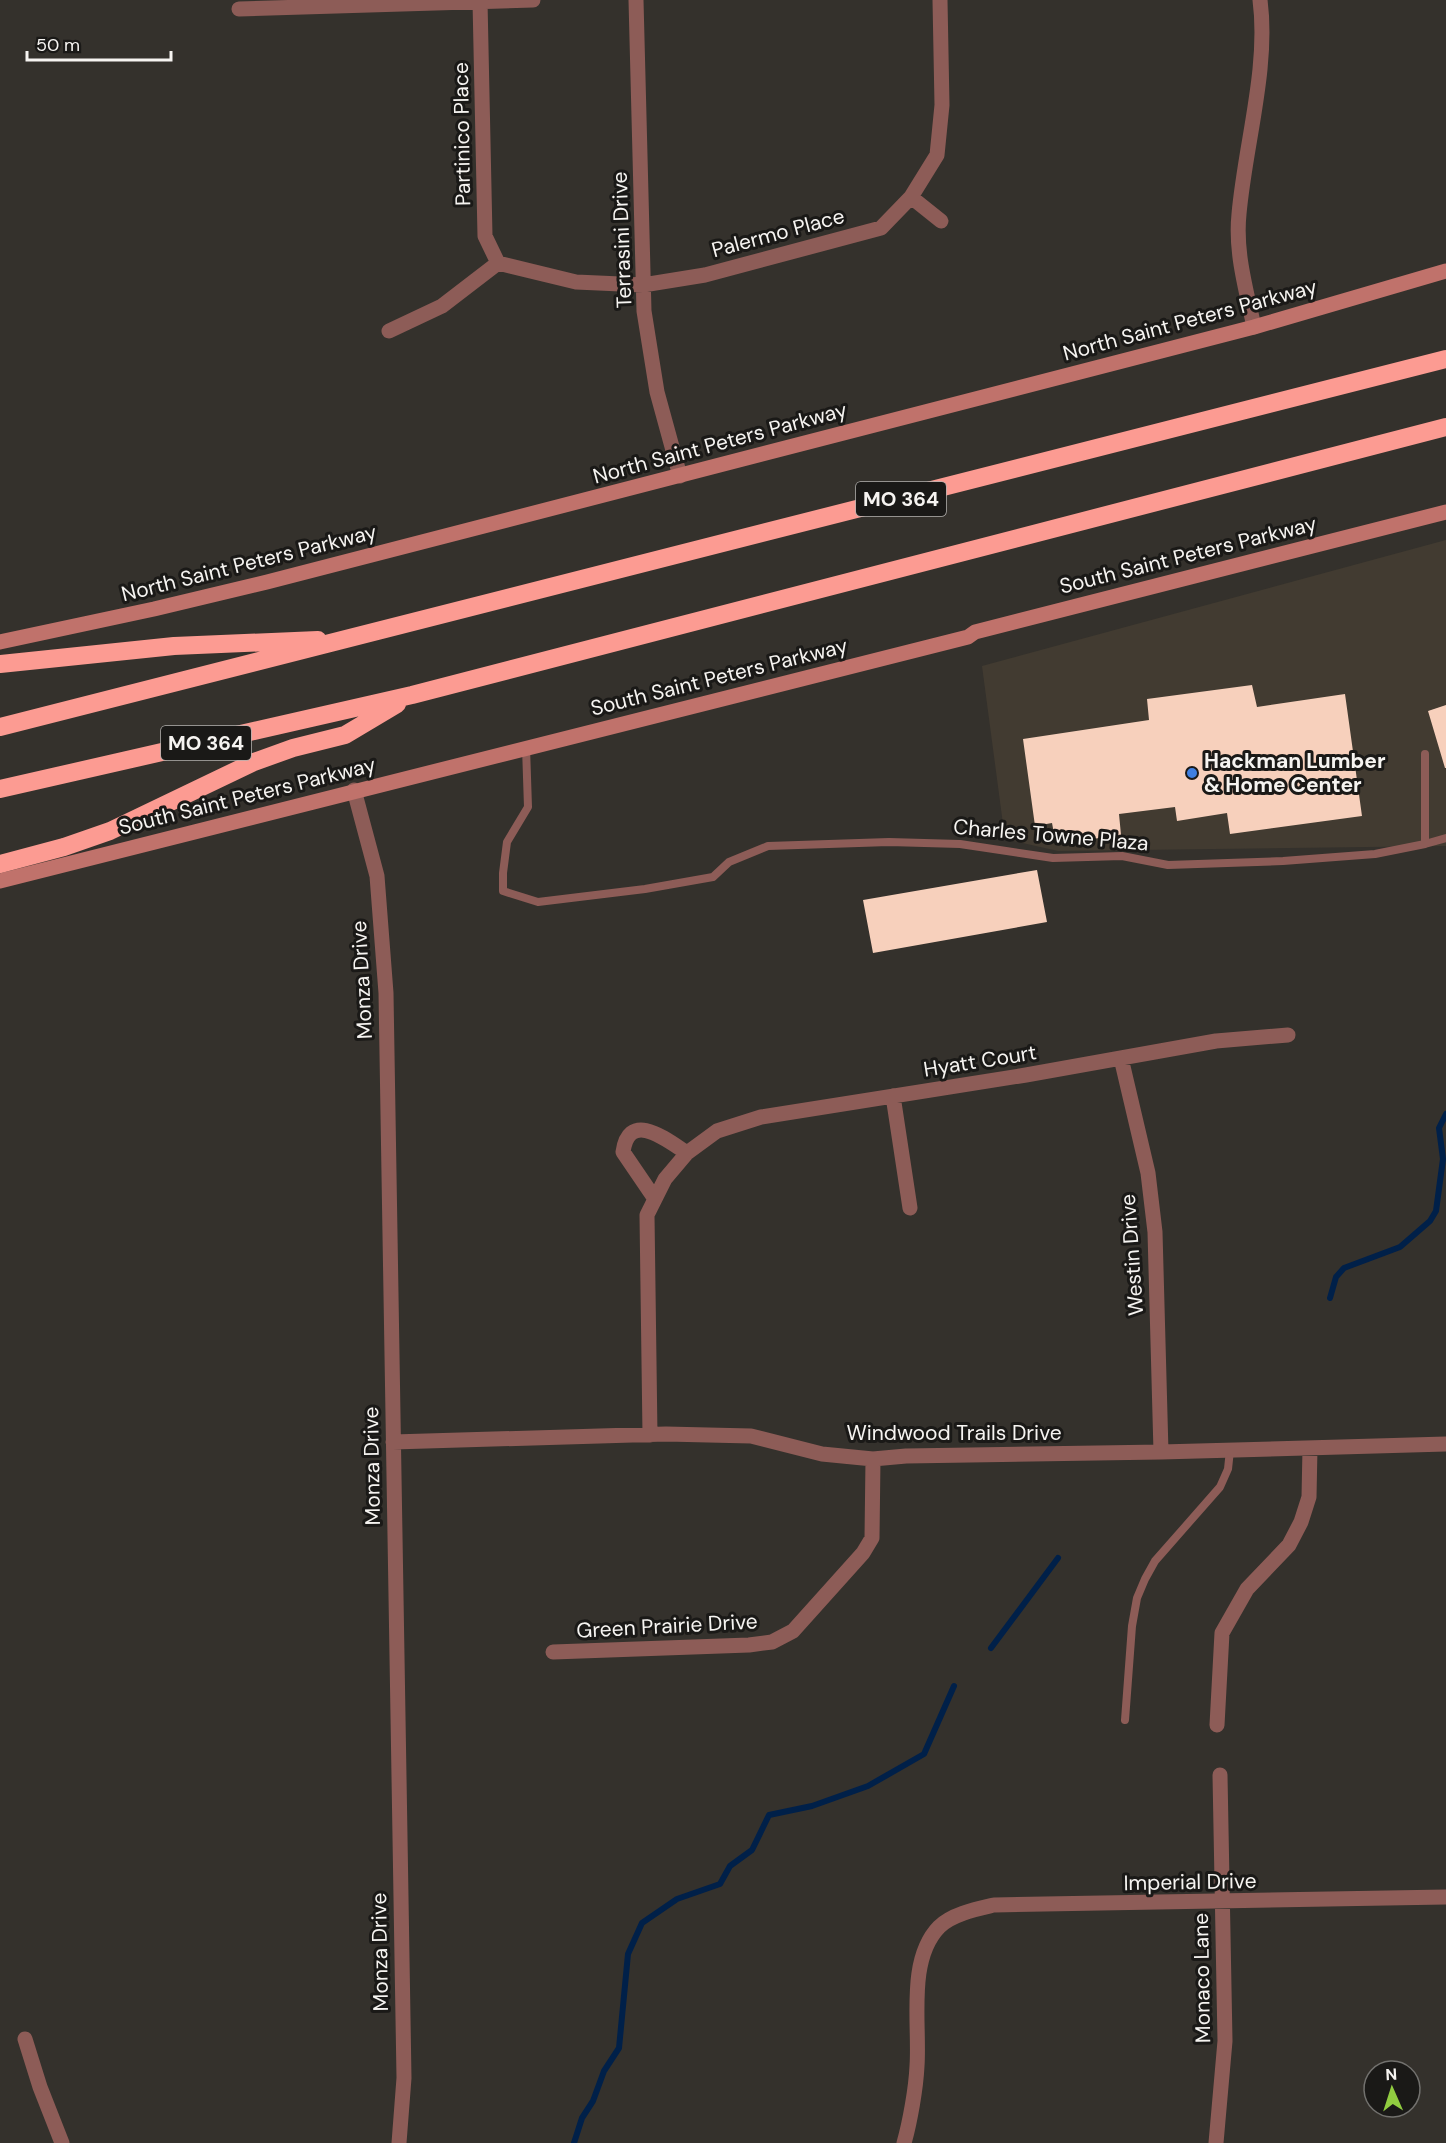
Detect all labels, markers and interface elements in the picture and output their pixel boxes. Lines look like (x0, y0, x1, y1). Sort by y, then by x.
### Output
scale bar (27, 24, 171, 62)
text: 50 m (36, 33, 80, 57)
street label: Partinico Place (447, 62, 477, 206)
street label: Terrasini Drive (606, 171, 638, 309)
street label: Palermo Place (708, 202, 848, 264)
street label: North Saint Peters Parkway (1060, 272, 1320, 367)
street label: North Saint Peters Parkway (590, 395, 850, 490)
road number: MO 364 (856, 482, 946, 516)
street label: South Saint Peters Parkway (1057, 509, 1320, 601)
street label: North Saint Peters Parkway (119, 518, 380, 608)
street label: South Saint Peters Parkway (588, 631, 851, 723)
road number: MO 364 (161, 726, 251, 760)
place label: Hackman Lumber & Home Center (1204, 747, 1386, 799)
street label: South Saint Peters Parkway (116, 750, 379, 842)
marker: Hackman Lumber & Home Center (1185, 766, 1199, 780)
street label: Charles Towne Plaza (952, 813, 1150, 857)
street label: Monza Drive (345, 920, 379, 1040)
street label: Hyatt Court (921, 1038, 1039, 1084)
street label: Westin Drive (1114, 1193, 1150, 1317)
street label: Monza Drive (357, 1406, 387, 1526)
street label: Windwood Trails Drive (846, 1419, 1062, 1447)
street label: Green Prairie Drive (576, 1607, 758, 1645)
street label: Imperial Drive (1123, 1867, 1257, 1897)
street label: Monza Drive (365, 1892, 395, 2012)
street label: Monaco Lane (1187, 1913, 1217, 2043)
north arrow (1362, 2059, 1422, 2119)
text: N (1385, 2064, 1398, 2085)

